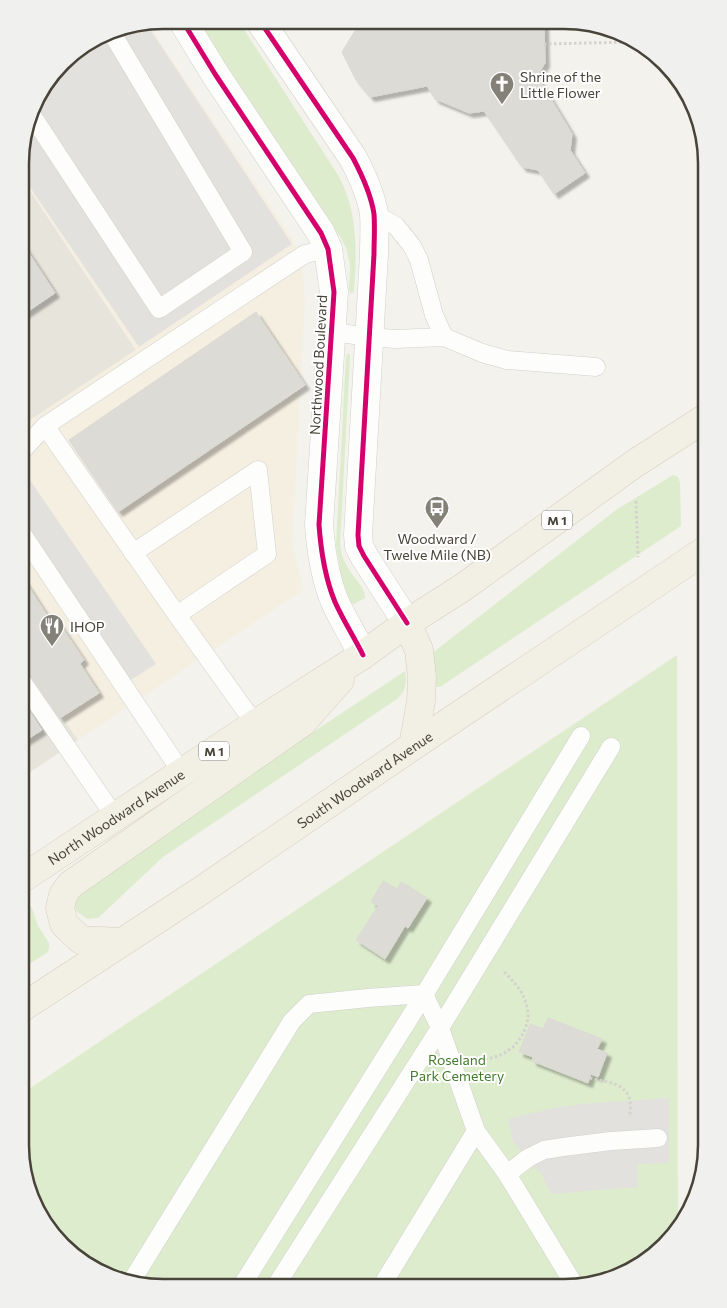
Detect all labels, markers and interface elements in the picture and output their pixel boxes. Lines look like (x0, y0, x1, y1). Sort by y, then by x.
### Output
place label: Shrine of the Little Flower (520, 68, 601, 101)
church icon: Shrine of the Little Flower (489, 71, 515, 105)
street label: Northwood Boulevard (306, 294, 330, 436)
bus stop icon: Woodward / Twelve Mile (NB) (424, 495, 450, 529)
road number: M 1 (542, 510, 572, 530)
place label: Woodward / Twelve Mile (NB) (383, 530, 491, 563)
restaurant icon: IHOP (39, 613, 65, 647)
place label: IHOP (70, 618, 105, 635)
street label: South Woodward Avenue (293, 727, 435, 831)
road number: M 1 (199, 741, 229, 760)
street label: North Woodward Avenue (44, 765, 187, 868)
park label: Roseland Park Cemetery (410, 1051, 504, 1084)

